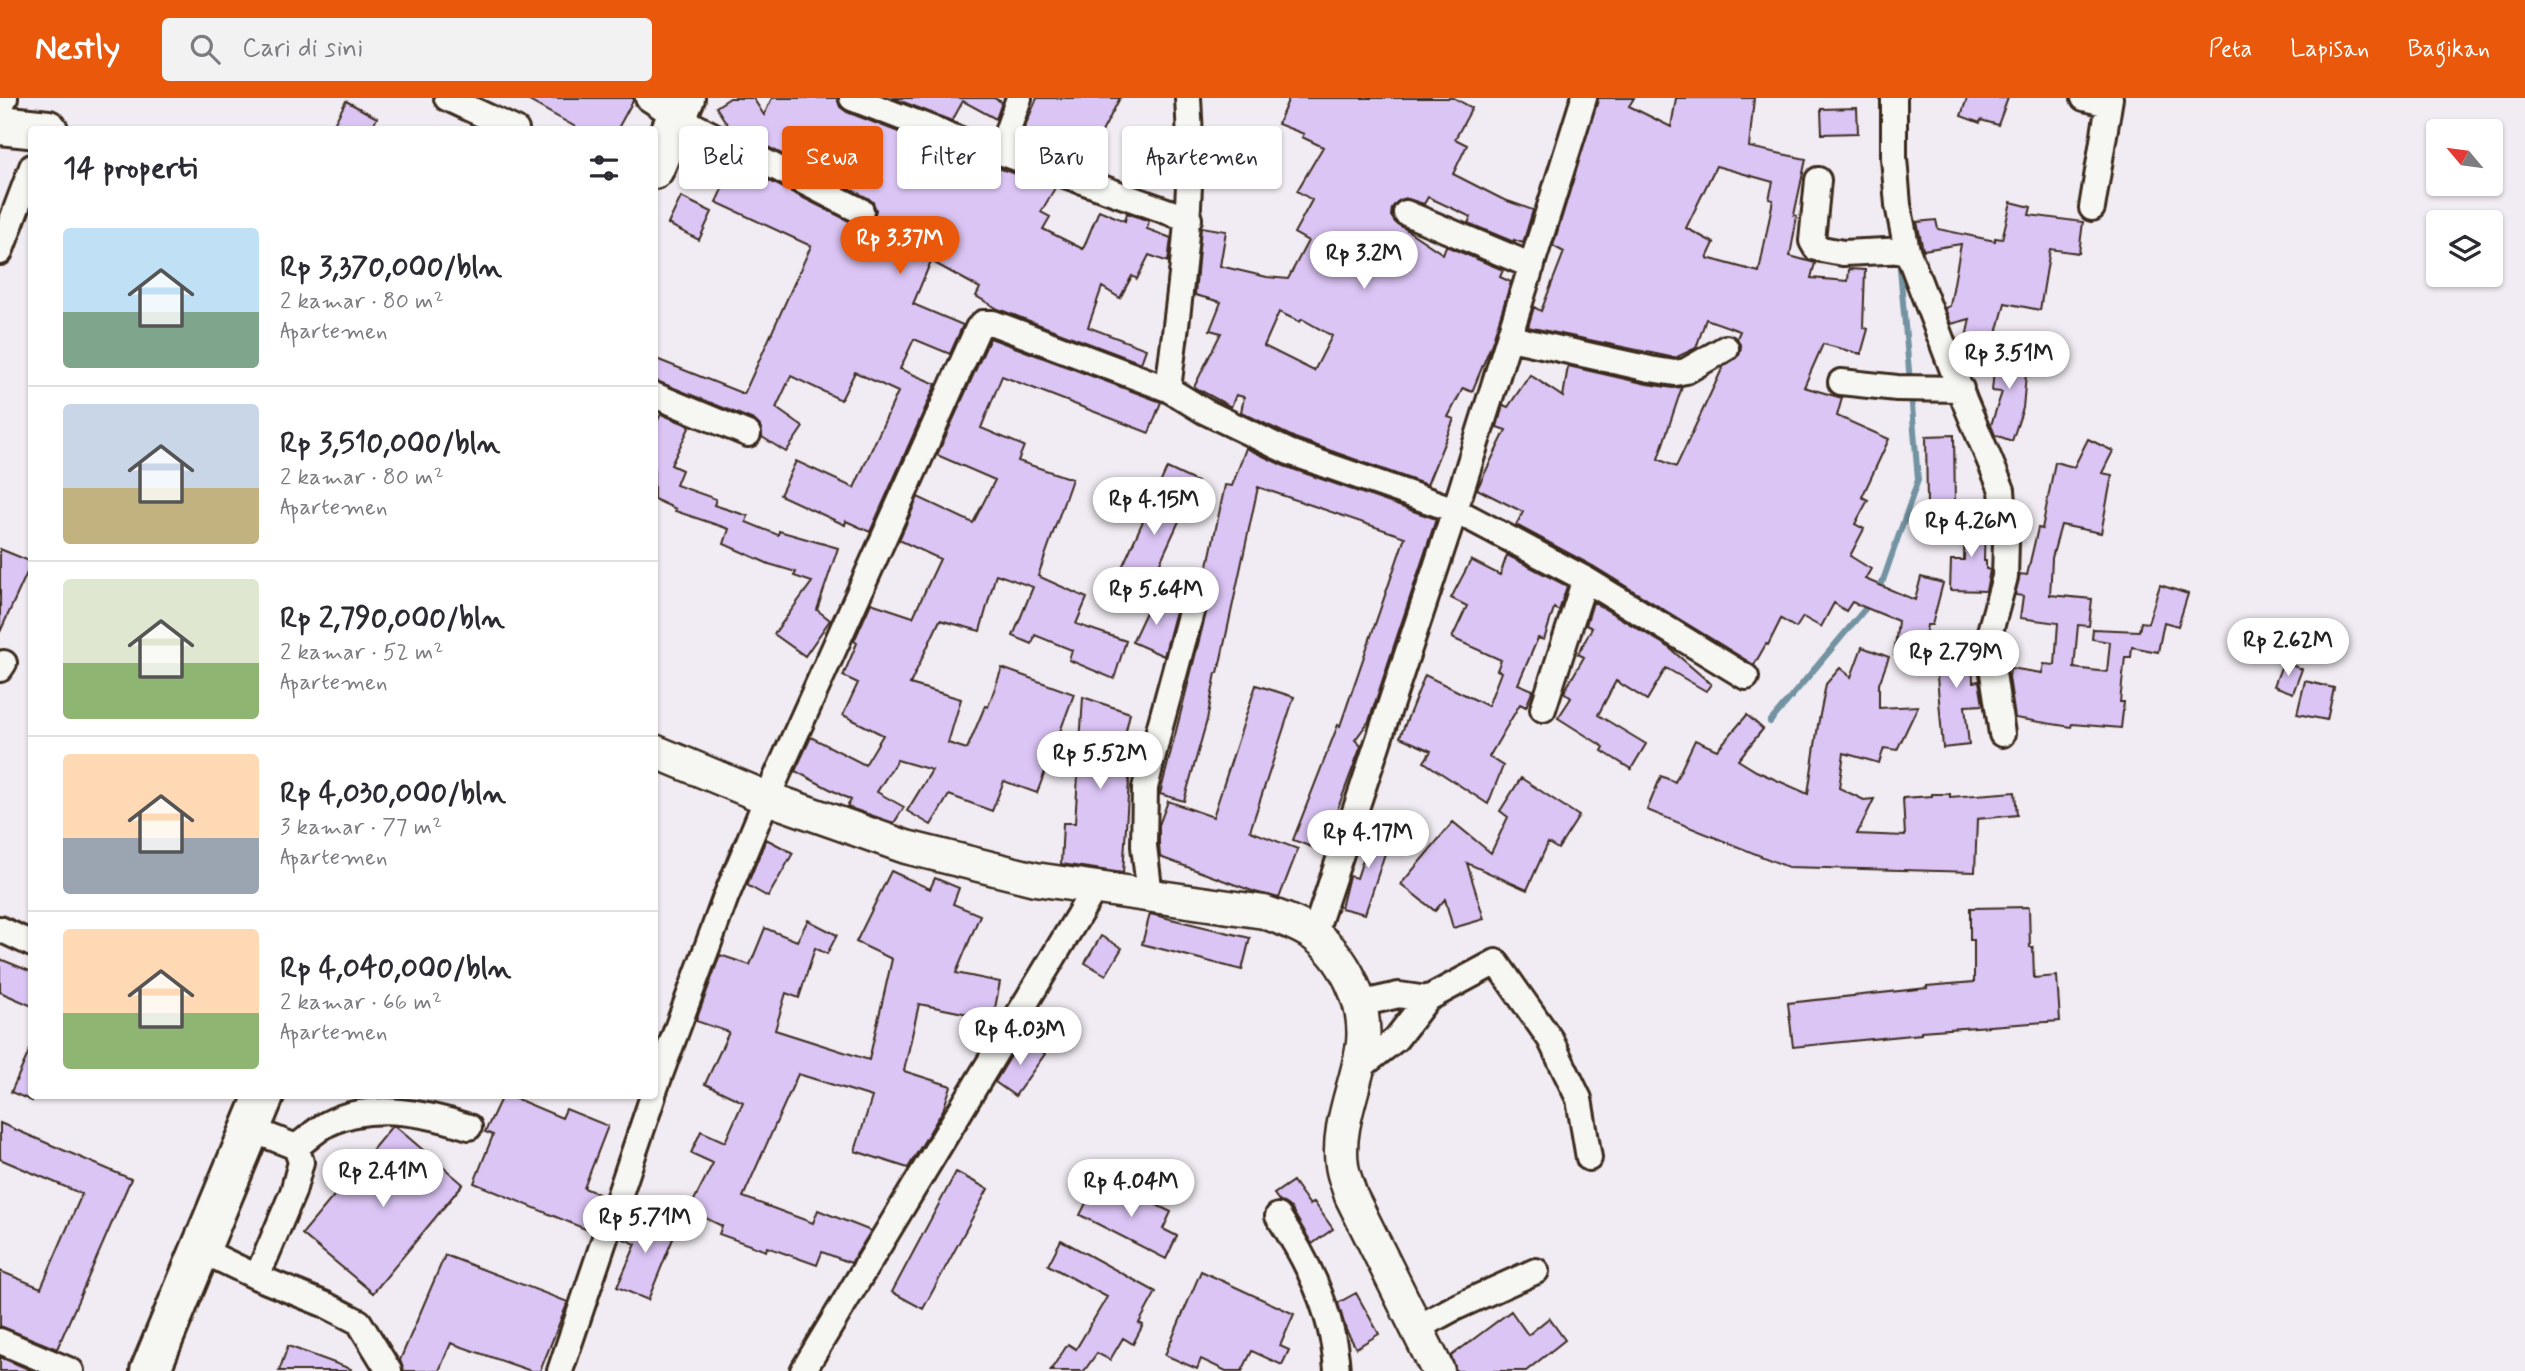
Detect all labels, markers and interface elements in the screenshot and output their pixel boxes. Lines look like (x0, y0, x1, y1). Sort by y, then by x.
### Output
search box (162, 18, 652, 81)
text: Nestly (35, 27, 120, 71)
icon: search (186, 30, 224, 68)
text: Cari di sini (242, 32, 363, 66)
text: Peta (2209, 34, 2252, 65)
text: Lapisan (2290, 34, 2369, 65)
text: Bagikan (2407, 34, 2490, 65)
north arrow (2426, 119, 2502, 196)
map controls (2426, 119, 2503, 287)
chip: Beli (679, 126, 768, 189)
chip: Sewa (782, 126, 883, 189)
chip: Filter (897, 126, 1001, 189)
chip: Baru (1015, 126, 1108, 189)
chip: Apartemen (1122, 126, 1282, 189)
text: 14 properti (63, 149, 197, 188)
icon: filters (585, 149, 623, 187)
button: layers (2426, 210, 2503, 287)
pin: Rp 3.37M (828, 216, 972, 276)
text: Rp 3.37M (856, 224, 944, 254)
pin: Rp 3.2M (1299, 232, 1429, 291)
text: Rp 3.2M (1326, 239, 1402, 269)
text: Rp 3,370,000/bln (280, 248, 502, 287)
icon: home (119, 256, 203, 340)
text: 2 kamar · 80 m² (280, 287, 444, 317)
text: Apartemen (280, 317, 388, 347)
pin: Rp 3.51M (1937, 331, 2081, 391)
text: Rp 3.51M (1965, 339, 2053, 369)
text: Rp 3,510,000/bln (280, 424, 500, 463)
icon: home (119, 432, 203, 516)
text: 2 kamar · 80 m² (280, 463, 444, 493)
pin: Rp 4.15M (1082, 478, 1226, 537)
text: Rp 4.15M (1109, 485, 1199, 515)
text: Apartemen (280, 493, 388, 523)
pin: Rp 4.26M (1899, 500, 2043, 559)
text: Rp 4.26M (1925, 507, 2017, 537)
pin: Rp 5.64M (1084, 568, 1228, 627)
text: Rp 5.64M (1109, 575, 1203, 605)
text: Rp 2,790,000/bln (280, 599, 505, 638)
icon: home (119, 607, 203, 691)
pin: Rp 2.62M (2216, 618, 2360, 678)
text: Rp 2.62M (2243, 626, 2333, 656)
pin: Rp 2.79M (1884, 630, 2028, 690)
text: 2 kamar · 52 m² (280, 638, 443, 668)
text: Rp 2.79M (1909, 638, 2003, 668)
text: Apartemen (280, 668, 388, 698)
pin: Rp 5.52M (1028, 732, 1172, 791)
text: Rp 5.52M (1053, 739, 1147, 769)
text: Rp 4,030,000/bln (280, 774, 506, 813)
icon: home (119, 782, 203, 866)
pin: Rp 4.17M (1296, 810, 1440, 870)
text: 3 kamar · 77 m² (280, 813, 442, 843)
text: Rp 4.17M (1323, 818, 1413, 848)
text: Apartemen (280, 843, 388, 873)
text: Rp 4,040,000/bln (280, 949, 511, 988)
icon: home (119, 957, 203, 1041)
text: 2 kamar · 66 m² (280, 988, 442, 1018)
pin: Rp 4.03M (948, 1007, 1092, 1067)
text: Rp 4.03M (975, 1015, 1065, 1045)
text: Apartemen (280, 1018, 388, 1048)
pin: Rp 2.41M (311, 1150, 455, 1209)
text: Rp 2.41M (338, 1157, 428, 1187)
pin: Rp 4.04M (1059, 1160, 1203, 1219)
text: Rp 4.04M (1084, 1167, 1178, 1197)
pin: Rp 5.71M (573, 1196, 717, 1255)
text: Rp 5.71M (599, 1203, 691, 1233)

